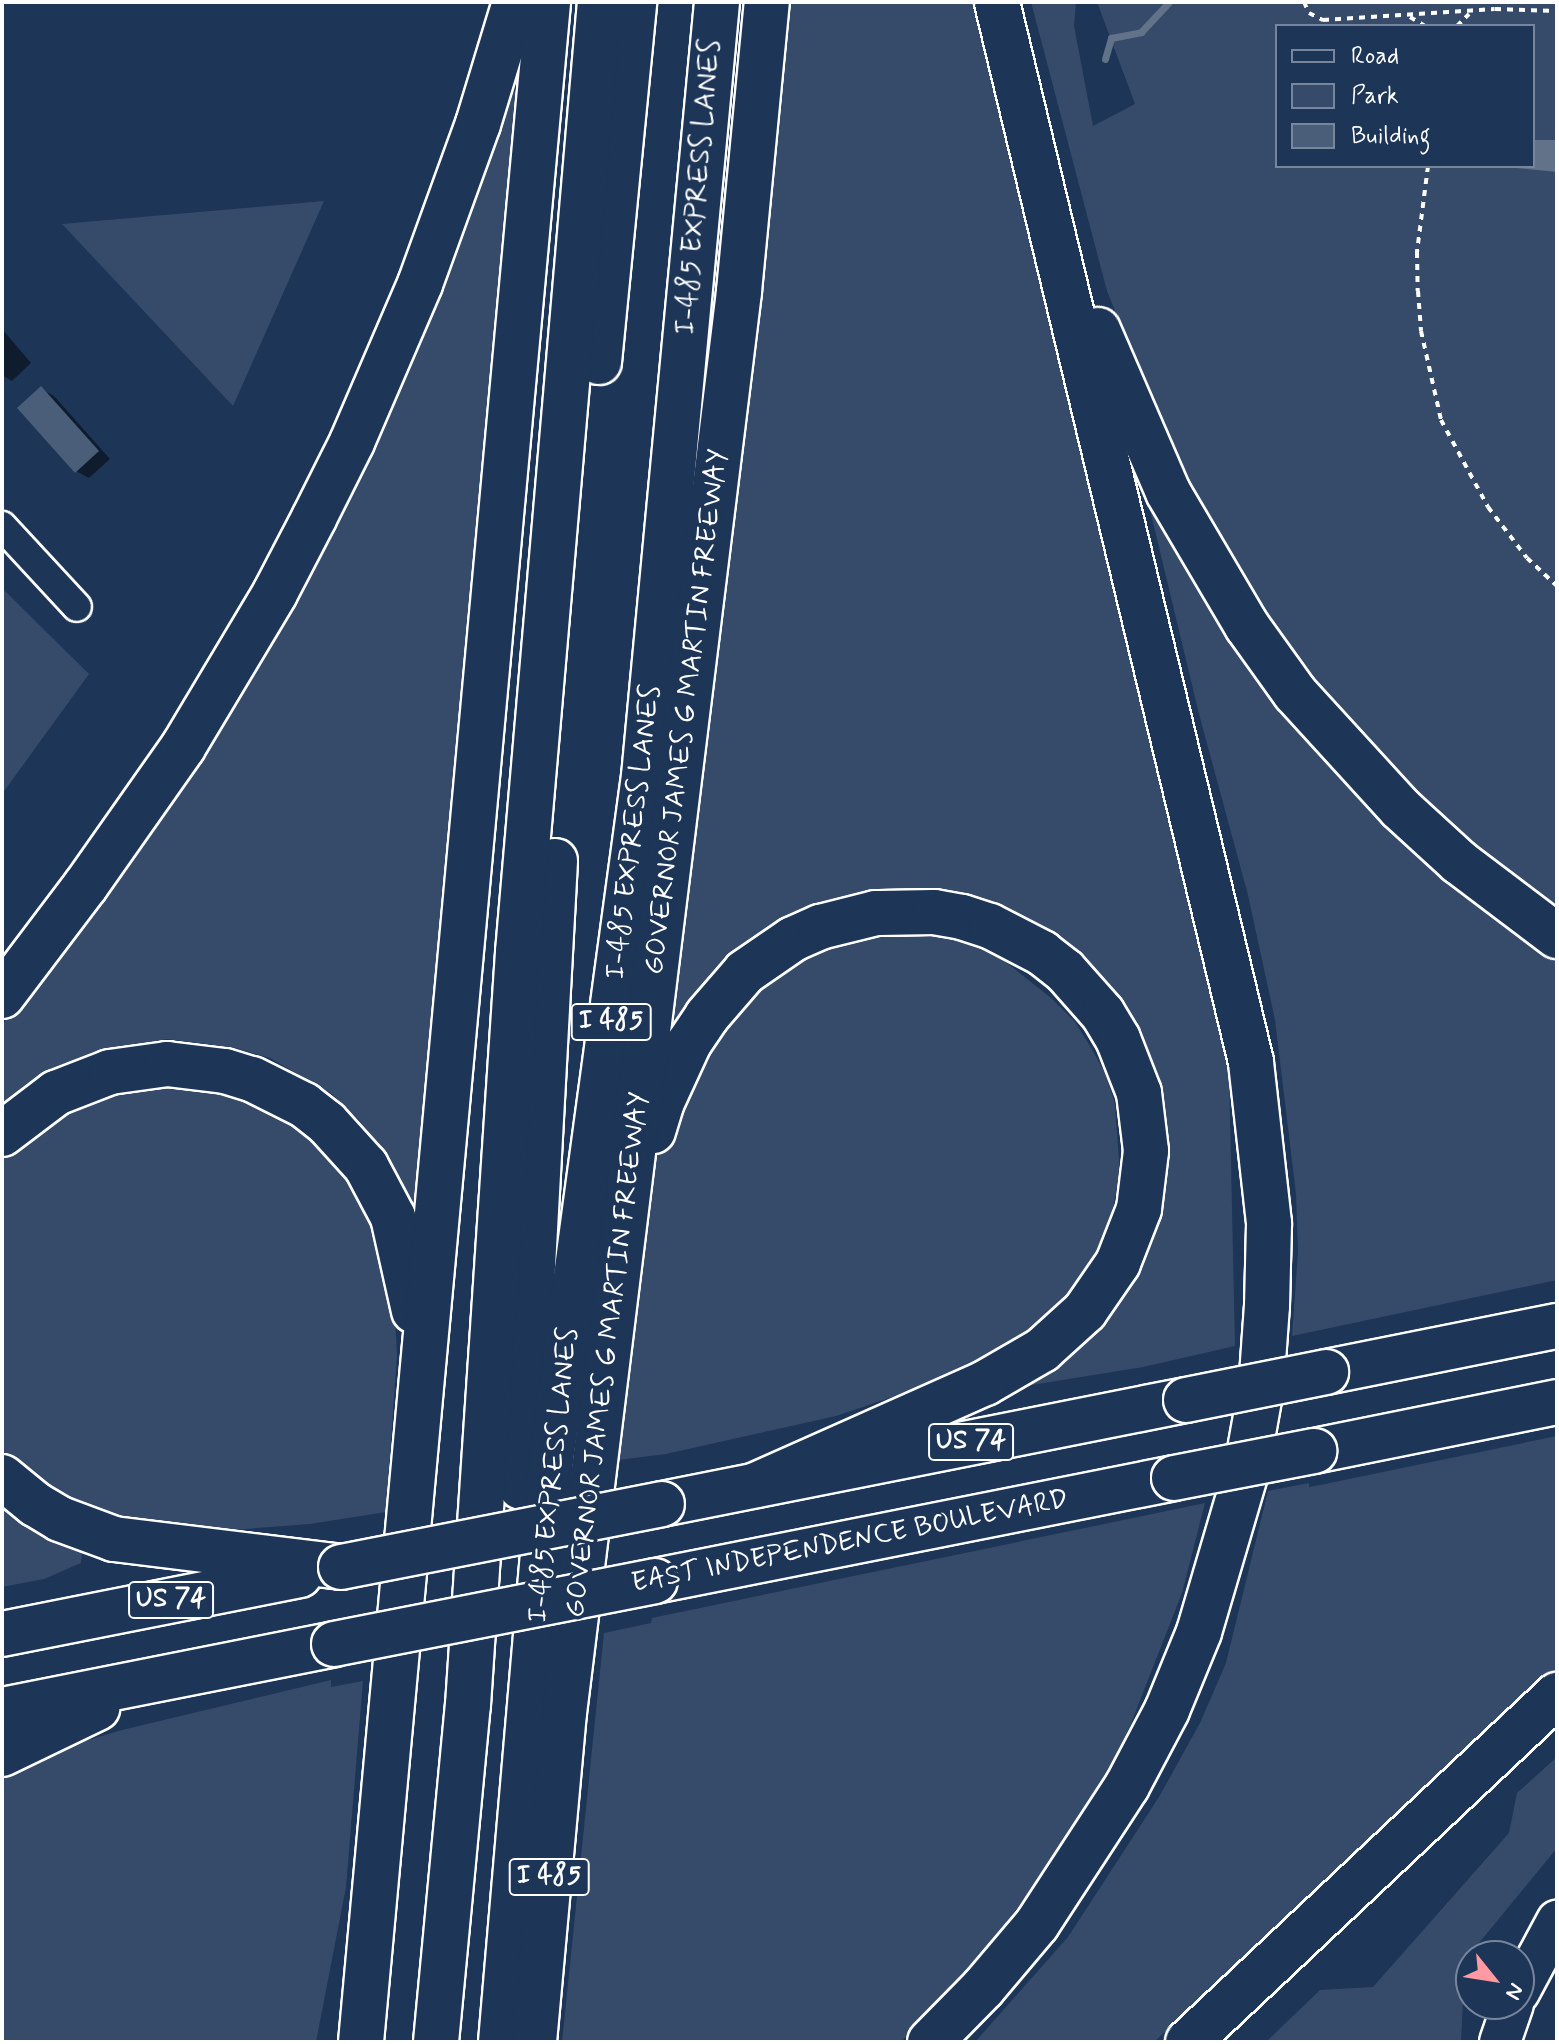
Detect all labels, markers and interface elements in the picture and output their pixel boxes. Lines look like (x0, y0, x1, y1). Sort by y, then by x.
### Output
legend (1275, 24, 1535, 168)
street label: I-485 EXPRESS LANES (669, 37, 729, 337)
text: Road (1351, 41, 1399, 72)
text: Park (1351, 81, 1399, 112)
text: Building (1351, 121, 1431, 152)
street label: GOVERNOR JAMES G MARTIN FREEWAY (638, 448, 736, 976)
street label: I-485 EXPRESS LANES (599, 682, 669, 982)
road number: I 485 (569, 1000, 653, 1044)
street label: GOVERNOR JAMES G MARTIN FREEWAY (559, 1091, 657, 1619)
street label: I-485 EXPRESS LANES (522, 1325, 586, 1625)
road number: US 74 (927, 1420, 1015, 1464)
street label: EAST INDEPENDENCE BOULEVARD (623, 1482, 1077, 1602)
road number: US 74 (127, 1578, 215, 1622)
road number: I 485 (507, 1855, 591, 1899)
north arrow (1455, 1940, 1535, 2020)
text: N (1498, 1978, 1530, 2004)

